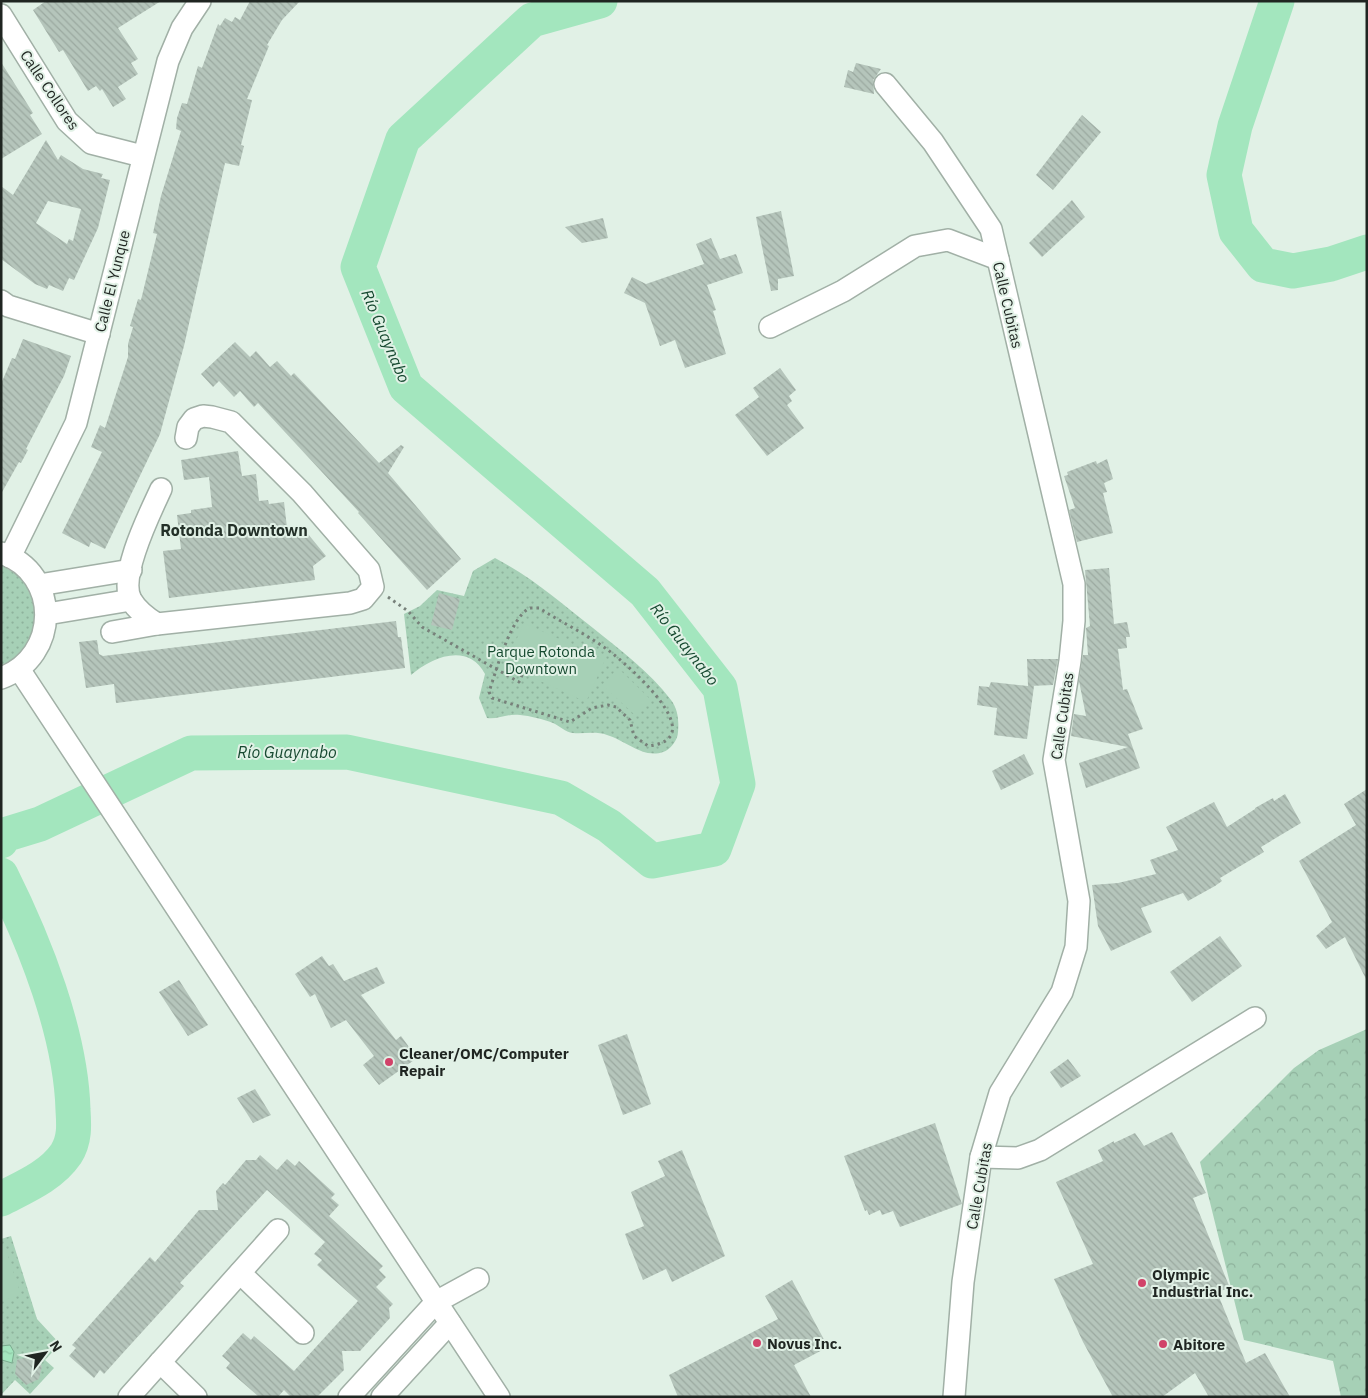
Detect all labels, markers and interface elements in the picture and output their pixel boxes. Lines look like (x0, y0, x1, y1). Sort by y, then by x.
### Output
street label: Calle Collores (16, 46, 84, 134)
street label: Calle El Yunque (90, 228, 134, 334)
street label: Calle Cubitas (989, 260, 1027, 350)
water label: Río Guaynabo (357, 286, 415, 386)
district label: Rotonda Downtown (160, 520, 308, 540)
water label: Río Guaynabo (646, 599, 724, 690)
park label: Parque Rotonda Downtown (487, 642, 595, 678)
street label: Calle Cubitas (1046, 671, 1078, 761)
water label: Río Guaynabo (237, 742, 337, 762)
place label: Cleaner/OMC/Computer Repair (399, 1044, 569, 1080)
marker: Cleaner/OMC/Computer Repair (383, 1056, 395, 1068)
street label: Calle Cubitas (962, 1141, 996, 1231)
place label: Olympic Industrial Inc. (1152, 1265, 1253, 1301)
marker: Olympic Industrial Inc. (1136, 1277, 1148, 1289)
north arrow (20, 1328, 70, 1378)
place label: Novus Inc. (767, 1334, 842, 1353)
place label: Abitore (1173, 1335, 1225, 1354)
text: N (46, 1337, 66, 1355)
marker: Novus Inc. (751, 1337, 763, 1349)
marker: Abitore (1157, 1338, 1169, 1350)

